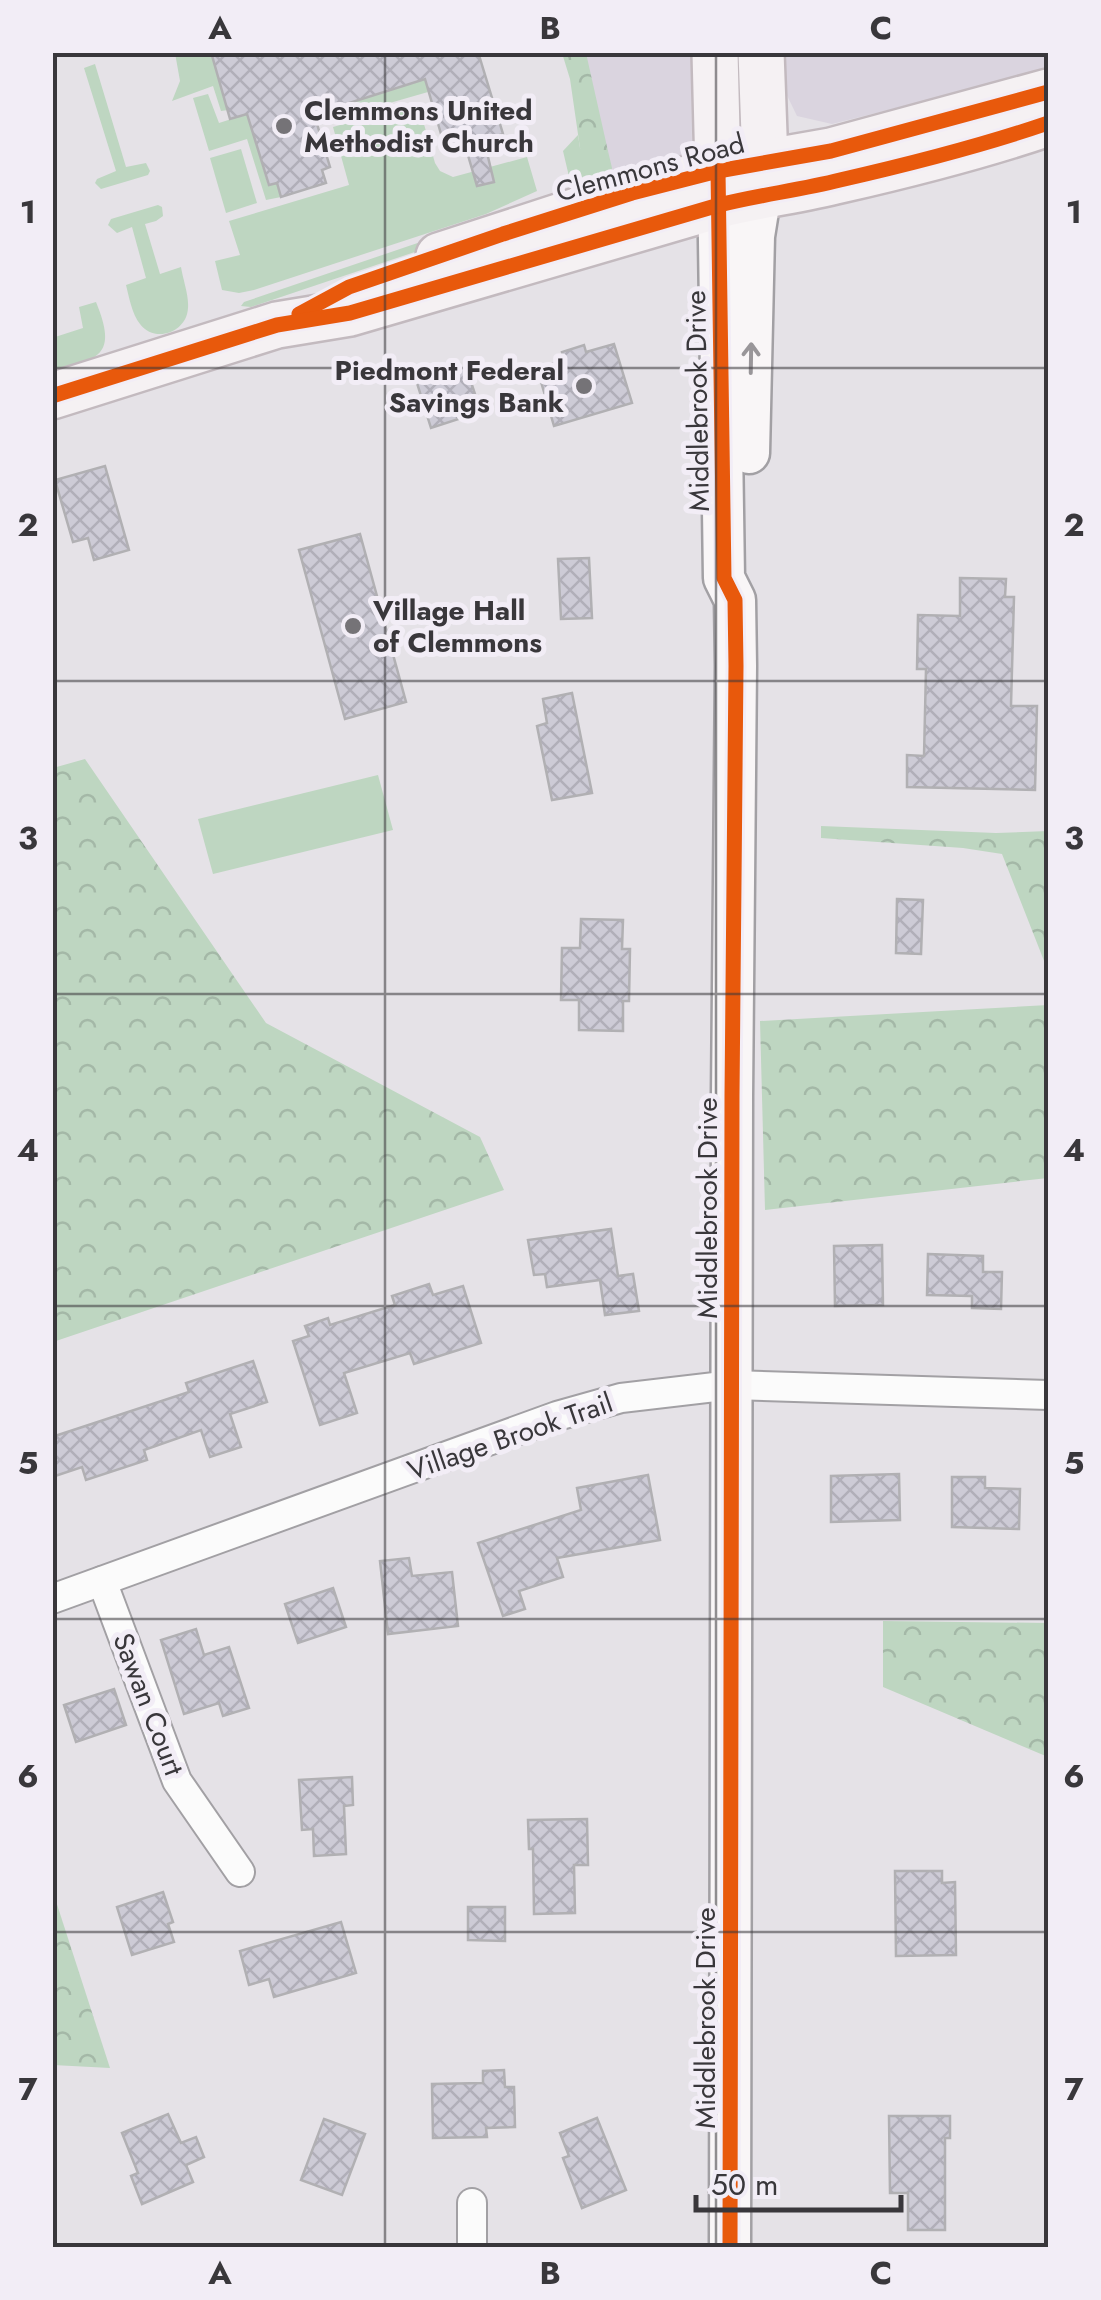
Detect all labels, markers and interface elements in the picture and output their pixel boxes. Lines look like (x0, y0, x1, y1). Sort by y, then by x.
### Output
text: A (207, 5, 232, 51)
text: B (539, 5, 561, 51)
text: C (870, 5, 892, 51)
place label: Clemmons United Methodist Church (304, 90, 534, 163)
marker: Clemmons United Methodist Church (273, 115, 295, 137)
street label: Clemmons Road (551, 123, 749, 212)
text: 1 (20, 189, 36, 235)
text: 1 (1066, 189, 1082, 235)
street label: Middlebrook Drive (675, 290, 720, 512)
one-way arrow (742, 342, 760, 374)
place label: Piedmont Federal Savings Bank (334, 350, 564, 423)
marker: Piedmont Federal Savings Bank (573, 375, 595, 397)
text: 2 (18, 502, 39, 548)
text: 2 (1064, 502, 1085, 548)
place label: Village Hall of Clemmons (372, 590, 542, 663)
marker: Village Hall of Clemmons (342, 615, 364, 637)
text: 3 (18, 815, 38, 861)
text: 3 (1064, 815, 1084, 861)
street label: Middlebrook Drive (687, 1097, 728, 1319)
text: 4 (17, 1127, 39, 1173)
text: 4 (1063, 1127, 1085, 1173)
street label: Village Brook Trail (402, 1382, 618, 1491)
text: 5 (18, 1440, 38, 1486)
text: 5 (1064, 1440, 1084, 1486)
street label: Sawan Court (103, 1627, 195, 1782)
text: 6 (17, 1753, 39, 1799)
text: 6 (1063, 1753, 1085, 1799)
street label: Middlebrook Drive (685, 1907, 726, 2129)
text: 7 (18, 2066, 38, 2112)
text: 7 (1064, 2066, 1084, 2112)
scale bar (696, 2150, 901, 2212)
text: 50 m (711, 2163, 778, 2206)
text: A (207, 2250, 232, 2296)
text: B (539, 2250, 561, 2296)
text: C (870, 2250, 892, 2296)

